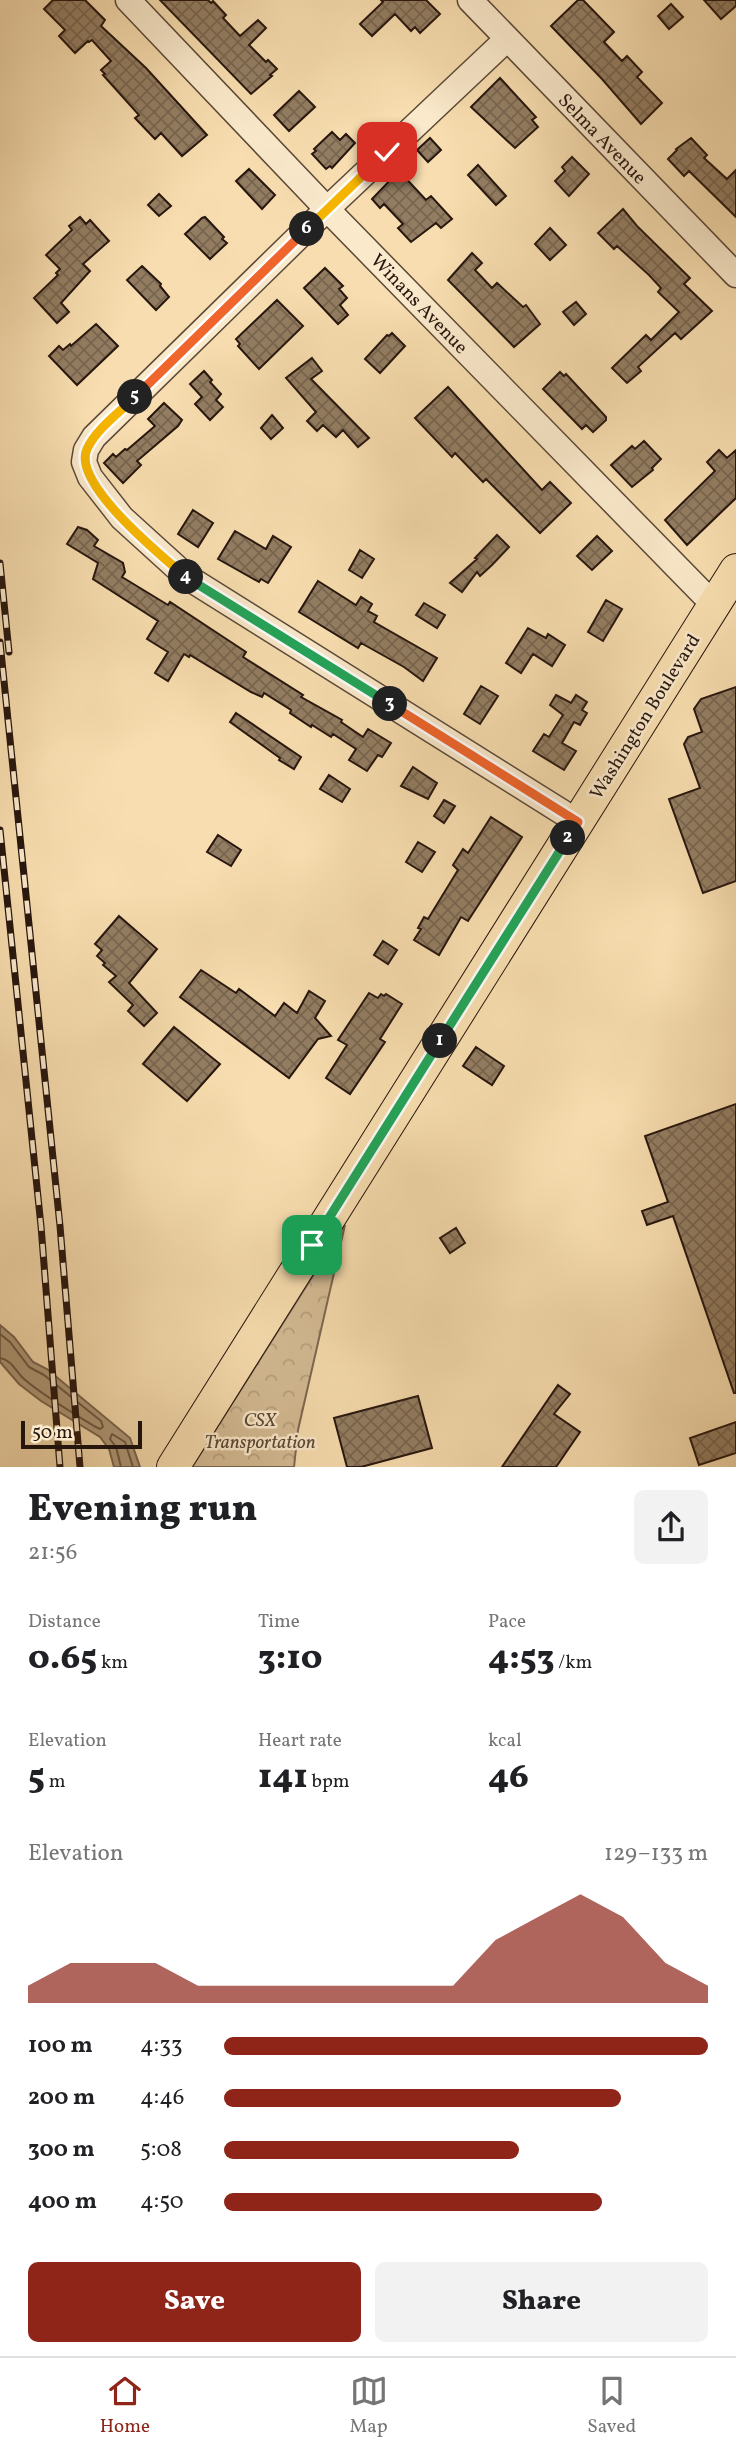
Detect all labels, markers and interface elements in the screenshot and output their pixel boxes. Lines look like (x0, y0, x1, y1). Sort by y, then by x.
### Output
street label: Selma Avenue (551, 88, 652, 191)
pin (357, 122, 417, 182)
icon: check (368, 133, 406, 171)
pin: 6 (290, 212, 324, 246)
text: 6 (301, 215, 312, 241)
street label: Winans Avenue (364, 248, 473, 360)
pin: 5 (118, 380, 152, 414)
text: 5 (130, 383, 139, 409)
pin: 4 (168, 560, 204, 594)
text: 4 (180, 563, 191, 589)
street label: Washington Boulevard (584, 629, 707, 805)
pin: 3 (372, 686, 408, 722)
text: 3 (385, 690, 394, 716)
pin: 2 (550, 820, 586, 856)
text: 2 (563, 824, 572, 850)
pin: 1 (422, 1024, 458, 1058)
text: 1 (436, 1027, 443, 1053)
pin (282, 1215, 342, 1275)
icon: arrive (293, 1226, 331, 1264)
park label: CSX Transportation (204, 1408, 316, 1456)
scale bar (21, 1418, 142, 1450)
text: 50 m (32, 1420, 73, 1446)
text: Evening run (28, 1484, 258, 1537)
button: share (634, 1490, 708, 1564)
text: 21:56 (28, 1537, 77, 1569)
text: Distance (28, 1609, 101, 1635)
text: Time (258, 1609, 300, 1635)
text: Pace (488, 1609, 526, 1635)
text: 0.65 (28, 1635, 97, 1683)
text: 3:10 (258, 1635, 322, 1683)
text: 4:53 (488, 1635, 555, 1683)
text: km (97, 1650, 128, 1676)
text: /km (555, 1650, 592, 1676)
text: Elevation (28, 1728, 107, 1754)
text: Heart rate (258, 1728, 342, 1754)
text: kcal (488, 1728, 522, 1754)
text: 5 (28, 1754, 45, 1802)
text: 141 (258, 1754, 308, 1802)
text: 46 (488, 1754, 529, 1802)
text: m (45, 1769, 65, 1795)
text: bpm (308, 1769, 350, 1795)
text: Elevation (28, 1838, 124, 1870)
text: 129–133 m (604, 1838, 708, 1870)
text: 100 m (28, 2030, 93, 2062)
text: 4:33 (140, 2030, 183, 2062)
text: 200 m (28, 2082, 95, 2114)
text: 4:46 (140, 2082, 184, 2114)
text: 300 m (28, 2134, 95, 2166)
text: 5:08 (140, 2134, 182, 2166)
text: 400 m (28, 2186, 97, 2218)
text: 4:50 (140, 2186, 184, 2218)
button: Save (28, 2262, 361, 2342)
button: Share (375, 2262, 708, 2342)
tab: Home (100, 2372, 150, 2440)
tab: Map (350, 2372, 388, 2440)
tab: Saved (587, 2372, 636, 2440)

